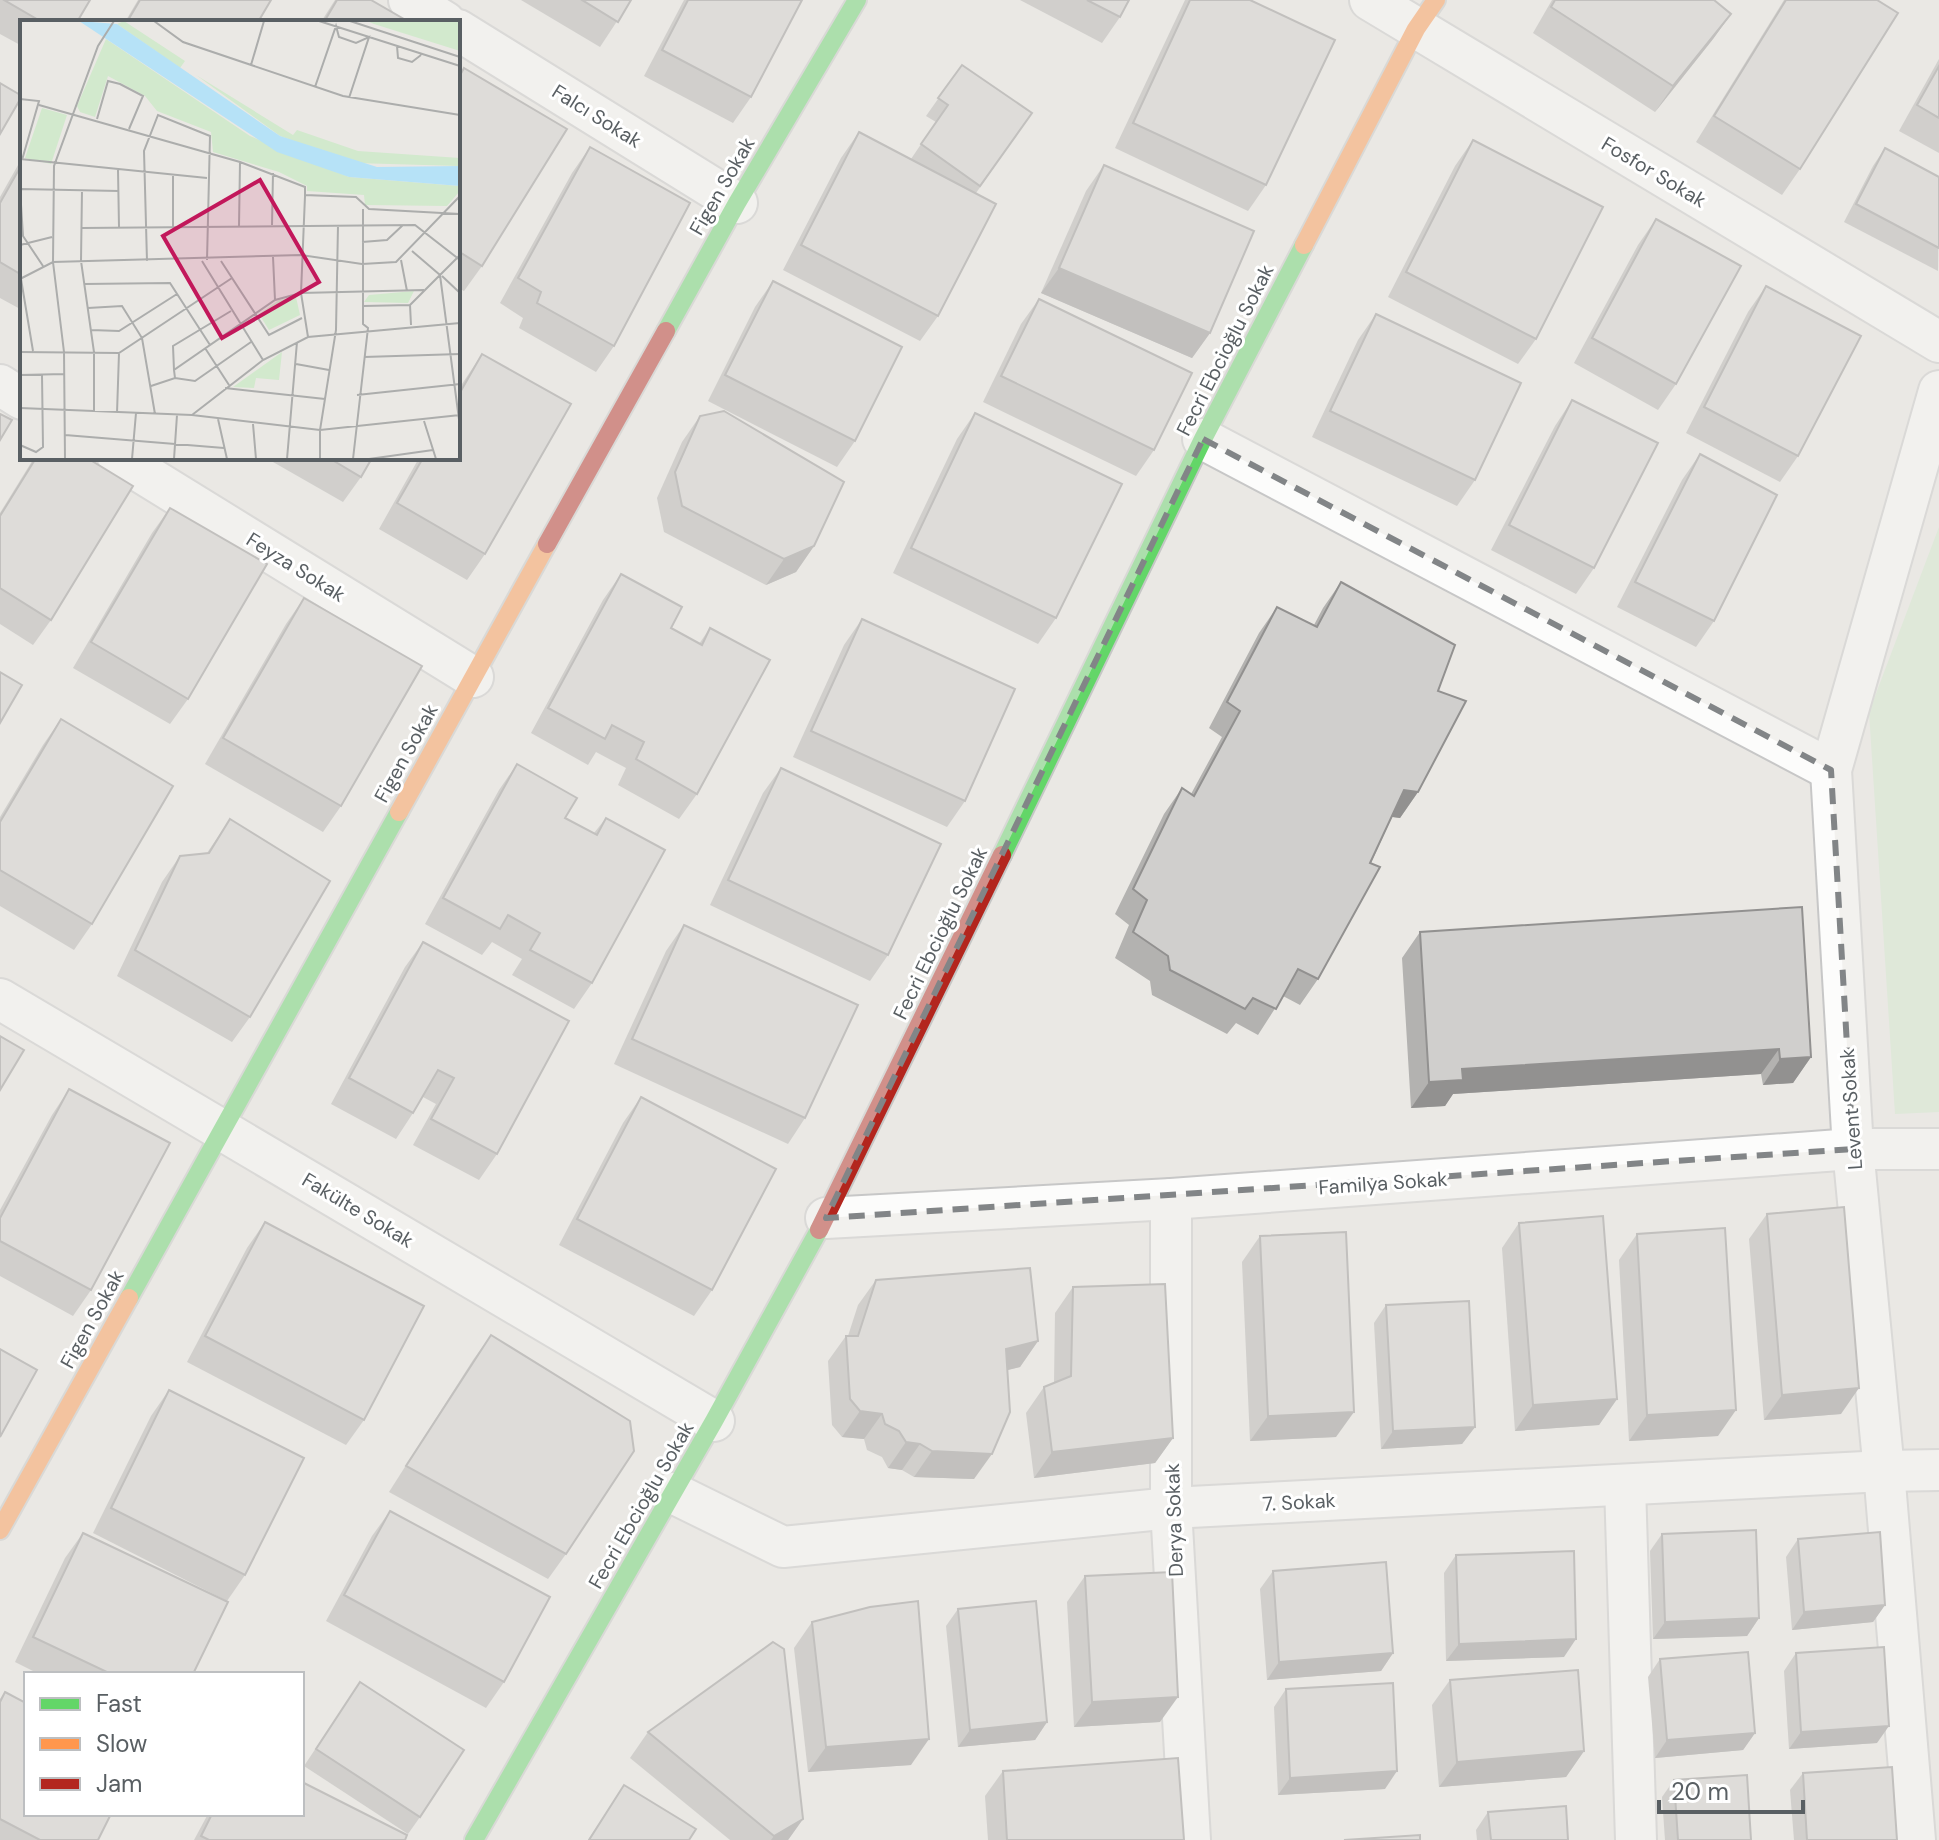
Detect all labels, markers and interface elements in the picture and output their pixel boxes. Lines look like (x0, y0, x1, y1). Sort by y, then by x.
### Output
inset map (20, 20, 460, 460)
street label: Falcı Sokak (547, 78, 647, 154)
street label: Fosfor Sokak (1597, 131, 1711, 213)
street label: Figen Sokak (684, 132, 760, 240)
street label: Fecri Ebcioğlu Sokak (1171, 260, 1279, 440)
street label: Feyza Sokak (242, 526, 350, 608)
street label: Figen Sokak (368, 699, 444, 807)
street label: Fecri Ebcioğlu Sokak (887, 842, 993, 1024)
street label: Levent Sokak (1834, 1047, 1868, 1171)
street label: Familya Sokak (1318, 1166, 1448, 1200)
street label: Fakülte Sokak (297, 1167, 419, 1253)
street label: Figen Sokak (54, 1265, 130, 1373)
street label: Fecri Ebcioğlu Sokak (583, 1417, 699, 1593)
street label: Derya Sokak (1159, 1463, 1189, 1577)
street label: 7. Sokak (1262, 1487, 1336, 1517)
legend (24, 1672, 304, 1816)
text: Fast (96, 1688, 142, 1719)
text: Slow (96, 1728, 147, 1759)
scale bar (1659, 1764, 1803, 1814)
text: Jam (96, 1768, 142, 1799)
text: 20 m (1671, 1776, 1729, 1807)

